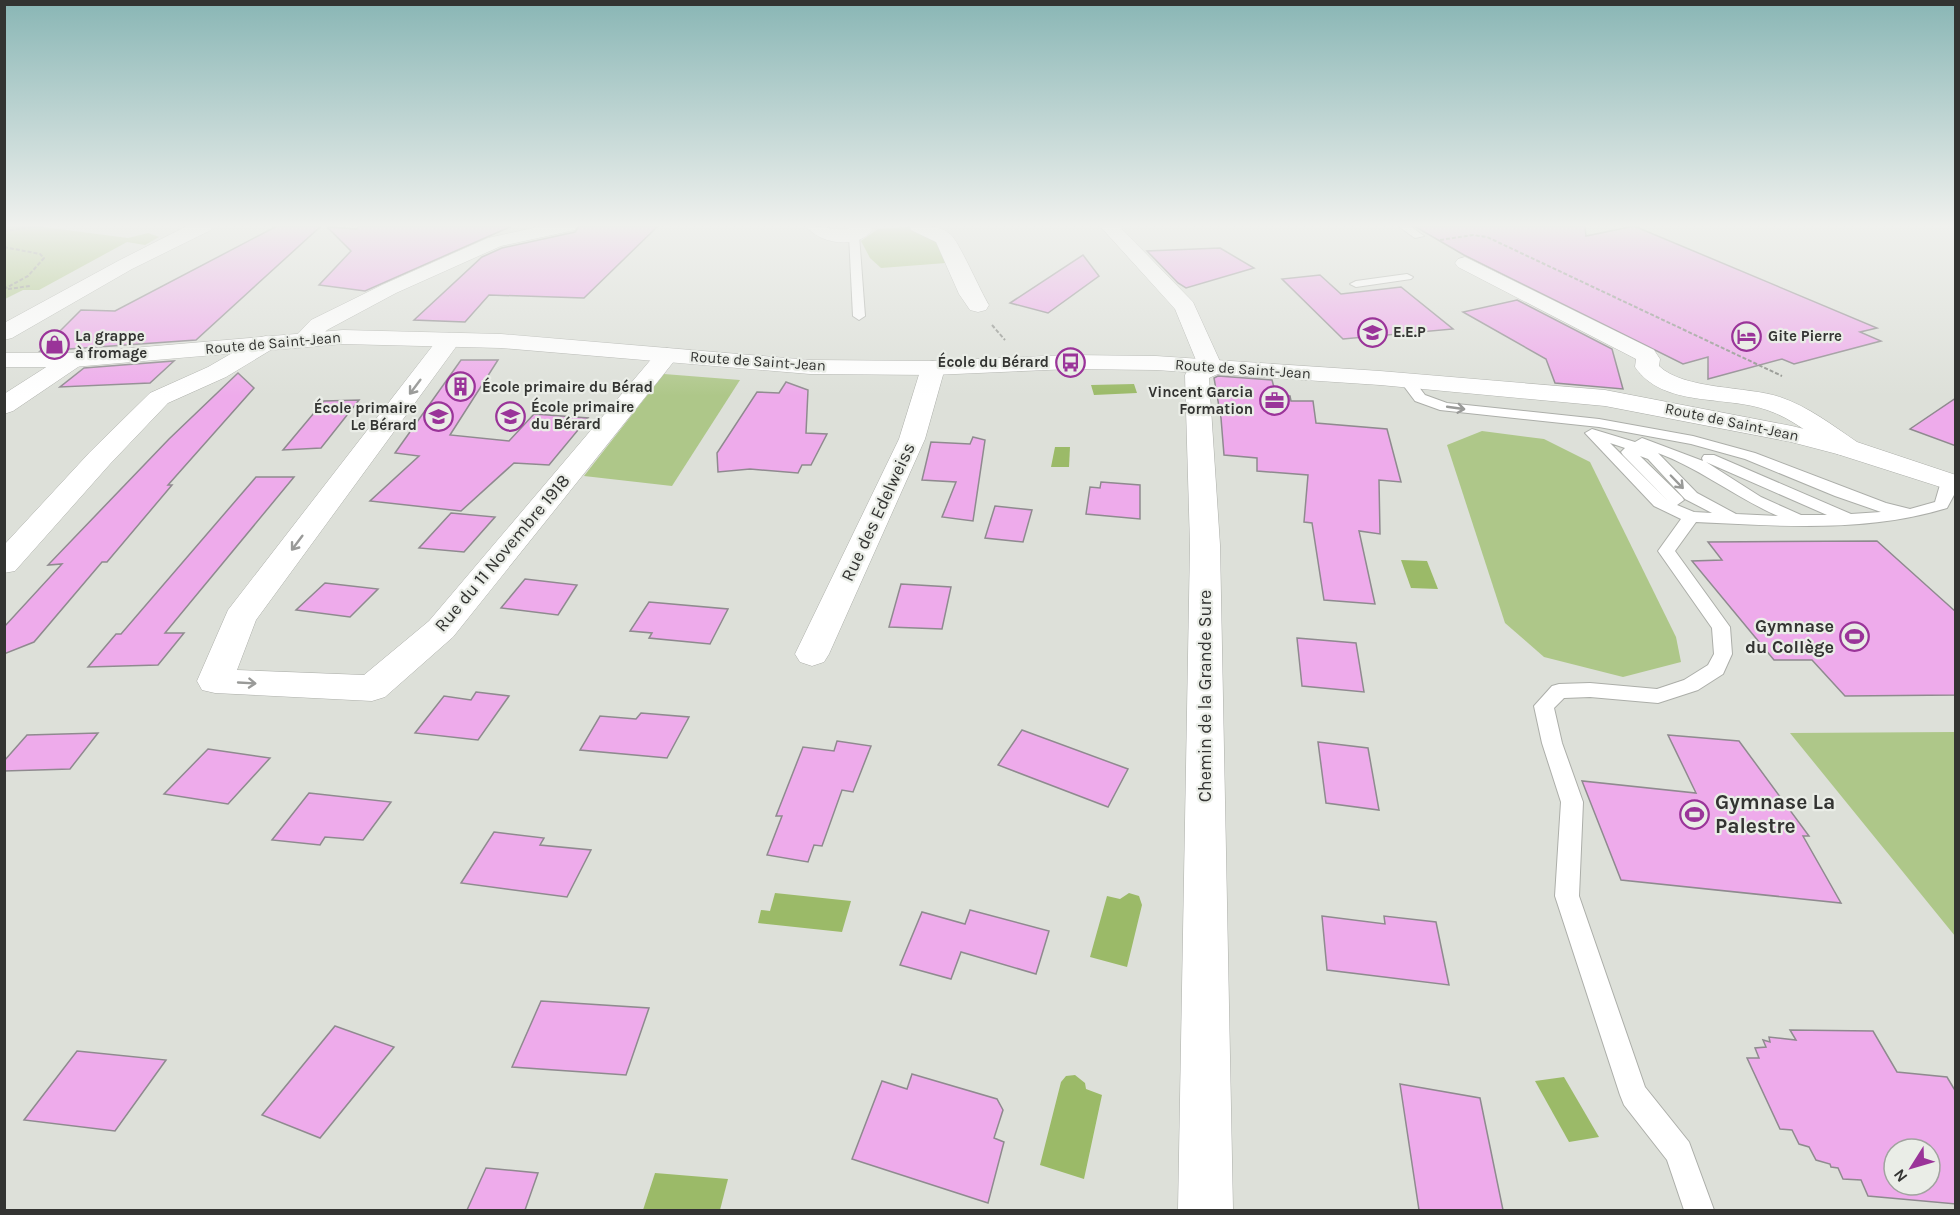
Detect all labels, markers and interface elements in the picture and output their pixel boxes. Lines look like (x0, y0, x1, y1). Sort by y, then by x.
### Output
school or university icon: E.E.P (1356, 316, 1388, 348)
hotel icon: Gite Pierre (1731, 320, 1763, 352)
place label: E.E.P (1393, 323, 1426, 341)
place label: La grappe à fromage (75, 327, 147, 362)
place label: Gite Pierre (1768, 327, 1842, 345)
street label: Route de Saint-Jean (204, 328, 342, 358)
shop icon: La grappe à fromage (38, 329, 70, 361)
bus stop icon: École du Bérard (1054, 346, 1086, 378)
street label: Route de Saint-Jean (689, 347, 827, 375)
place label: École du Bérard (938, 352, 1049, 371)
street label: Route de Saint-Jean (1174, 355, 1312, 383)
building icon: École primaire du Bérad (445, 371, 477, 403)
place label: École primaire du Bérad (482, 377, 653, 396)
one-way arrow (408, 378, 421, 394)
place label: Vincent Garcia Formation (1148, 383, 1253, 418)
office icon: Vincent Garcia Formation (1258, 385, 1290, 417)
place label: École primaire du Bérard (531, 397, 634, 433)
place label: École primaire Le Bérard (314, 398, 417, 434)
street label: Route de Saint-Jean (1663, 399, 1801, 445)
school or university icon: École primaire du Bérard (494, 400, 526, 432)
school or university icon: École primaire Le Bérard (422, 401, 454, 433)
one-way arrow (1445, 403, 1465, 414)
street label: Rue des Edelweiss (836, 439, 920, 585)
street label: Rue du 11 Novembre 1918 (430, 470, 574, 636)
one-way arrow (1670, 474, 1684, 489)
one-way arrow (291, 534, 304, 550)
street label: Chemin de la Grande Sure (1194, 590, 1216, 802)
place label: Gymnase du Collège (1745, 615, 1834, 658)
sports icon: Gymnase du Collège (1839, 620, 1871, 652)
one-way arrow (236, 677, 256, 688)
place label: Gymnase La Palestre (1715, 790, 1835, 838)
sports icon: Gymnase La Palestre (1678, 798, 1710, 830)
north arrow (1882, 1137, 1942, 1197)
text: N (1889, 1165, 1911, 1186)

